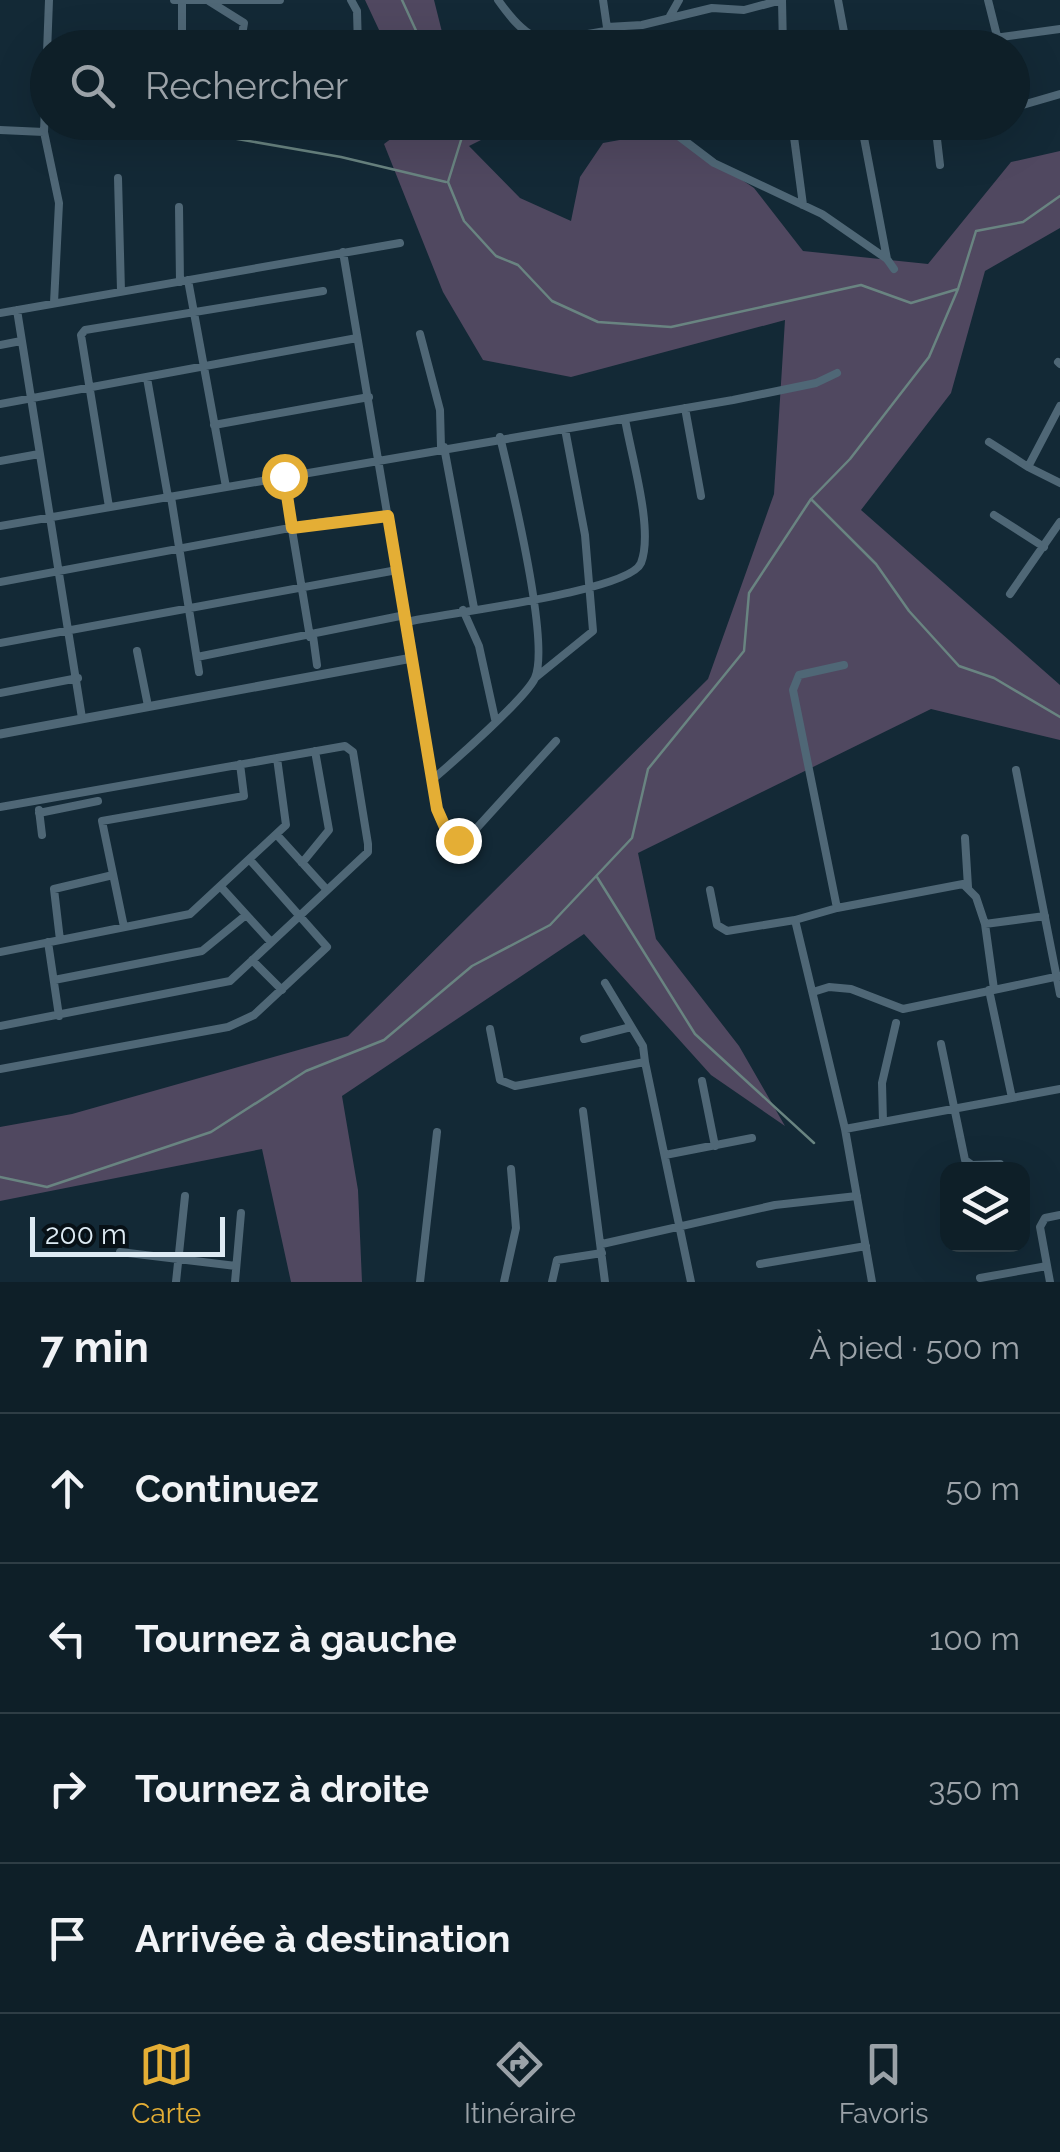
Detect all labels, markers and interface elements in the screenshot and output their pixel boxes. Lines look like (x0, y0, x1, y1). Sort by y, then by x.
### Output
search box (30, 30, 1030, 140)
icon: search (65, 58, 120, 113)
text: Rechercher (145, 63, 348, 108)
route start (262, 454, 308, 500)
route end (436, 818, 482, 864)
map controls (940, 1162, 1030, 1252)
button: layers (940, 1162, 1030, 1252)
scale bar (30, 1212, 225, 1256)
text: 200 m (45, 1218, 127, 1251)
text: 7 min (40, 1323, 149, 1372)
text: À pied · 500 m (809, 1329, 1020, 1366)
icon: ahead (40, 1461, 95, 1516)
text: Continuez (135, 1466, 319, 1511)
text: 50 m (945, 1470, 1020, 1507)
icon: left (40, 1611, 95, 1666)
text: Tournez à gauche (135, 1616, 457, 1661)
text: 100 m (930, 1620, 1020, 1657)
icon: right (40, 1761, 95, 1816)
text: Tournez à droite (135, 1766, 429, 1811)
text: 350 m (928, 1770, 1020, 1807)
icon: arrive (40, 1911, 95, 1966)
text: Arrivée à destination (135, 1916, 511, 1961)
tab: Carte (131, 2037, 201, 2130)
tab: Itinéraire (464, 2037, 576, 2130)
tab: Favoris (839, 2037, 929, 2130)

